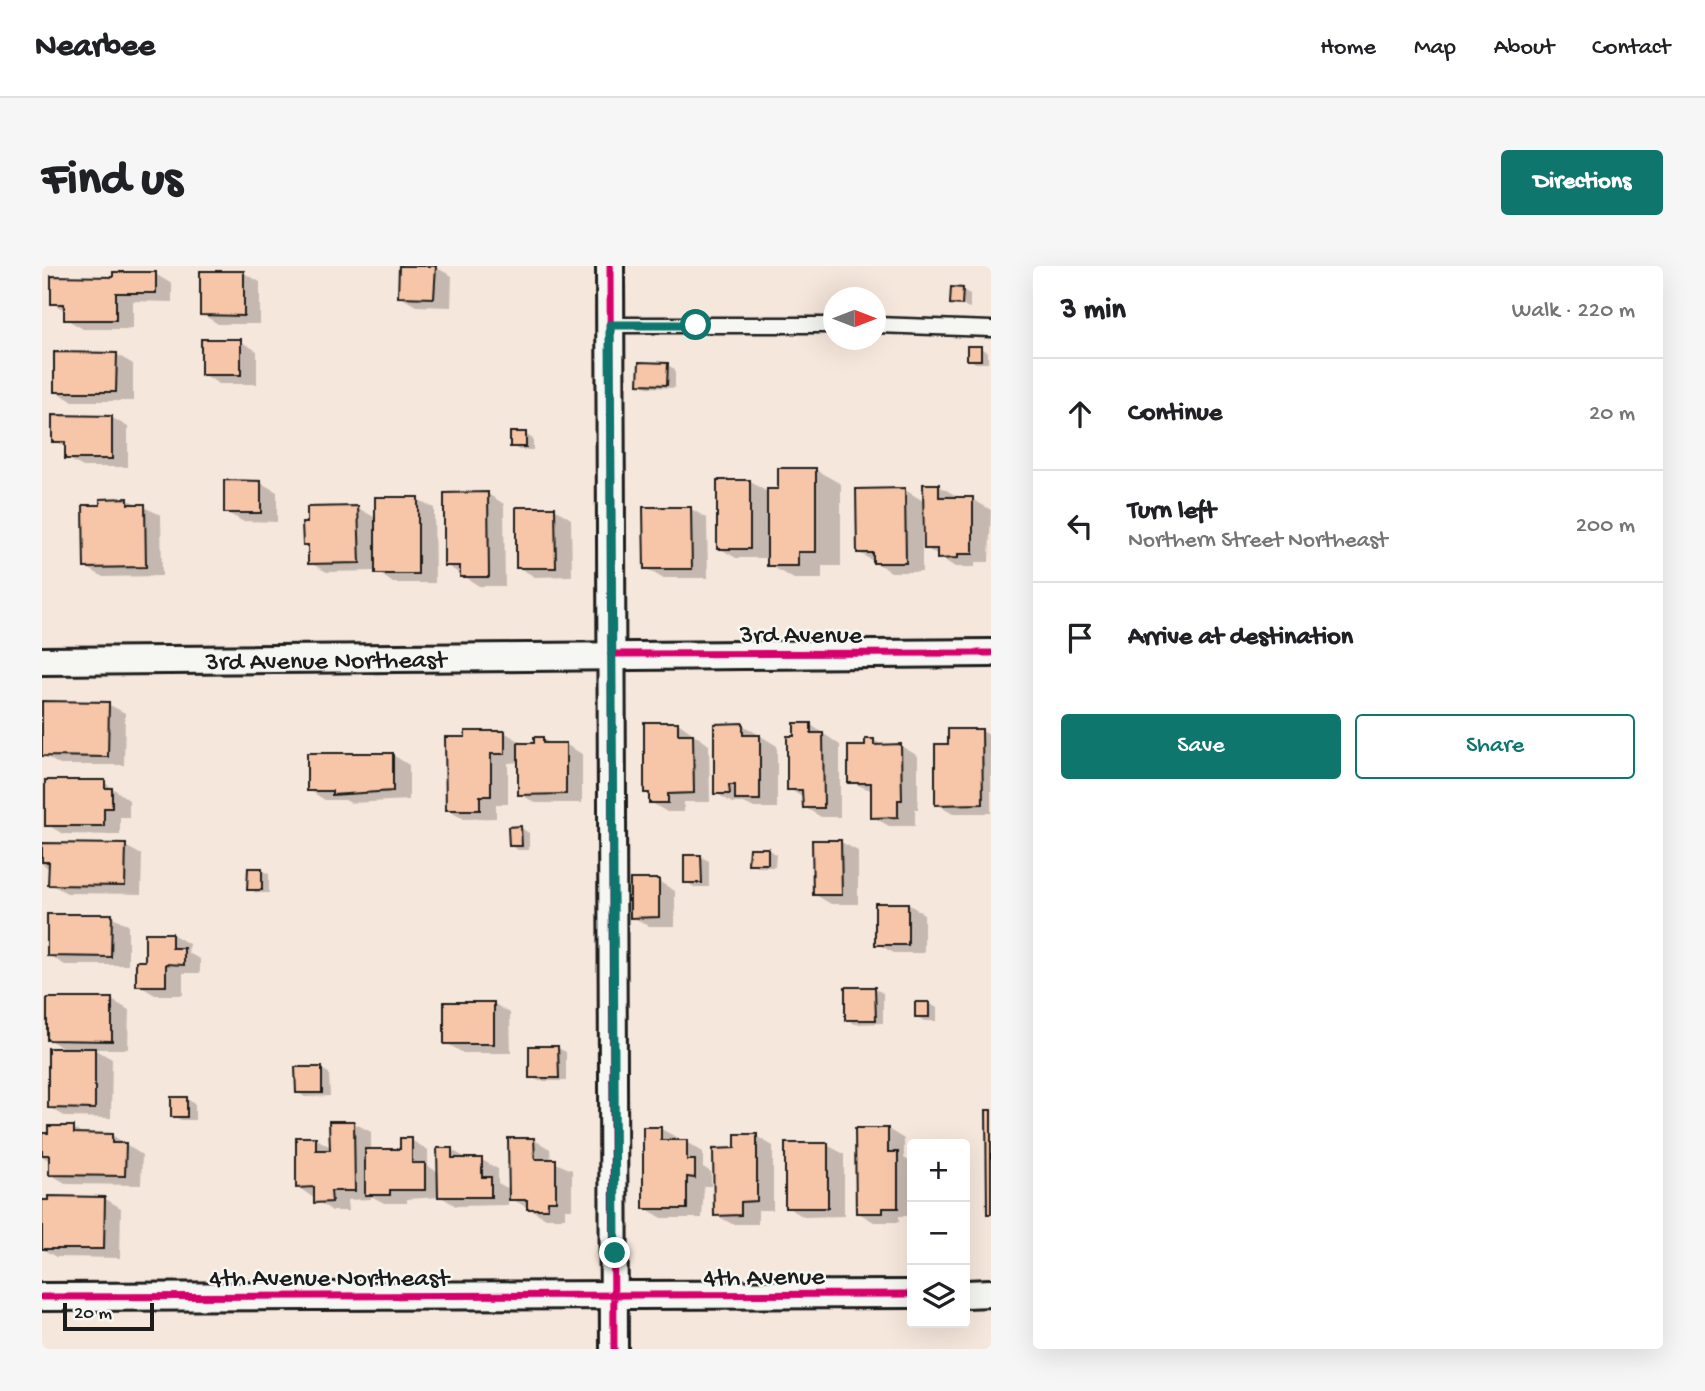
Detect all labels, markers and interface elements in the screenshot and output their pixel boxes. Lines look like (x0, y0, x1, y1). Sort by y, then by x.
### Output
text: Nearbee (35, 29, 155, 67)
text: Home (1320, 34, 1376, 63)
text: Map (1414, 34, 1456, 63)
text: About (1494, 34, 1554, 63)
text: Contact (1592, 34, 1670, 63)
button: Directions (1501, 150, 1663, 215)
text: Find us (42, 153, 182, 211)
north arrow (823, 287, 886, 350)
text: 3 min (1061, 294, 1126, 329)
text: Walk · 220 m (1512, 298, 1635, 325)
route start (680, 309, 711, 340)
icon: ahead (1061, 395, 1099, 433)
text: Continue (1128, 399, 1222, 430)
text: 20 m (1589, 401, 1635, 428)
text: Turn left (1128, 497, 1216, 528)
icon: left (1061, 507, 1099, 545)
text: 200 m (1576, 513, 1635, 540)
text: Northern Street Northeast (1128, 528, 1387, 555)
icon: arrive (1061, 619, 1099, 657)
street label: 3rd Avenue (739, 622, 863, 653)
text: Arrive at destination (1128, 623, 1353, 654)
street label: 3rd Avenue Northeast (204, 647, 449, 680)
button: Save (1061, 714, 1341, 779)
button: Share (1355, 714, 1635, 779)
map controls (907, 1139, 970, 1328)
button: + (907, 1139, 970, 1202)
button: − (907, 1202, 970, 1265)
route end (599, 1237, 630, 1268)
street label: 4th Avenue (703, 1263, 826, 1296)
street label: 4th Avenue Northeast (209, 1265, 451, 1296)
button: layers (907, 1265, 970, 1328)
scale bar (63, 1300, 154, 1332)
text: 20 m (74, 1303, 112, 1326)

